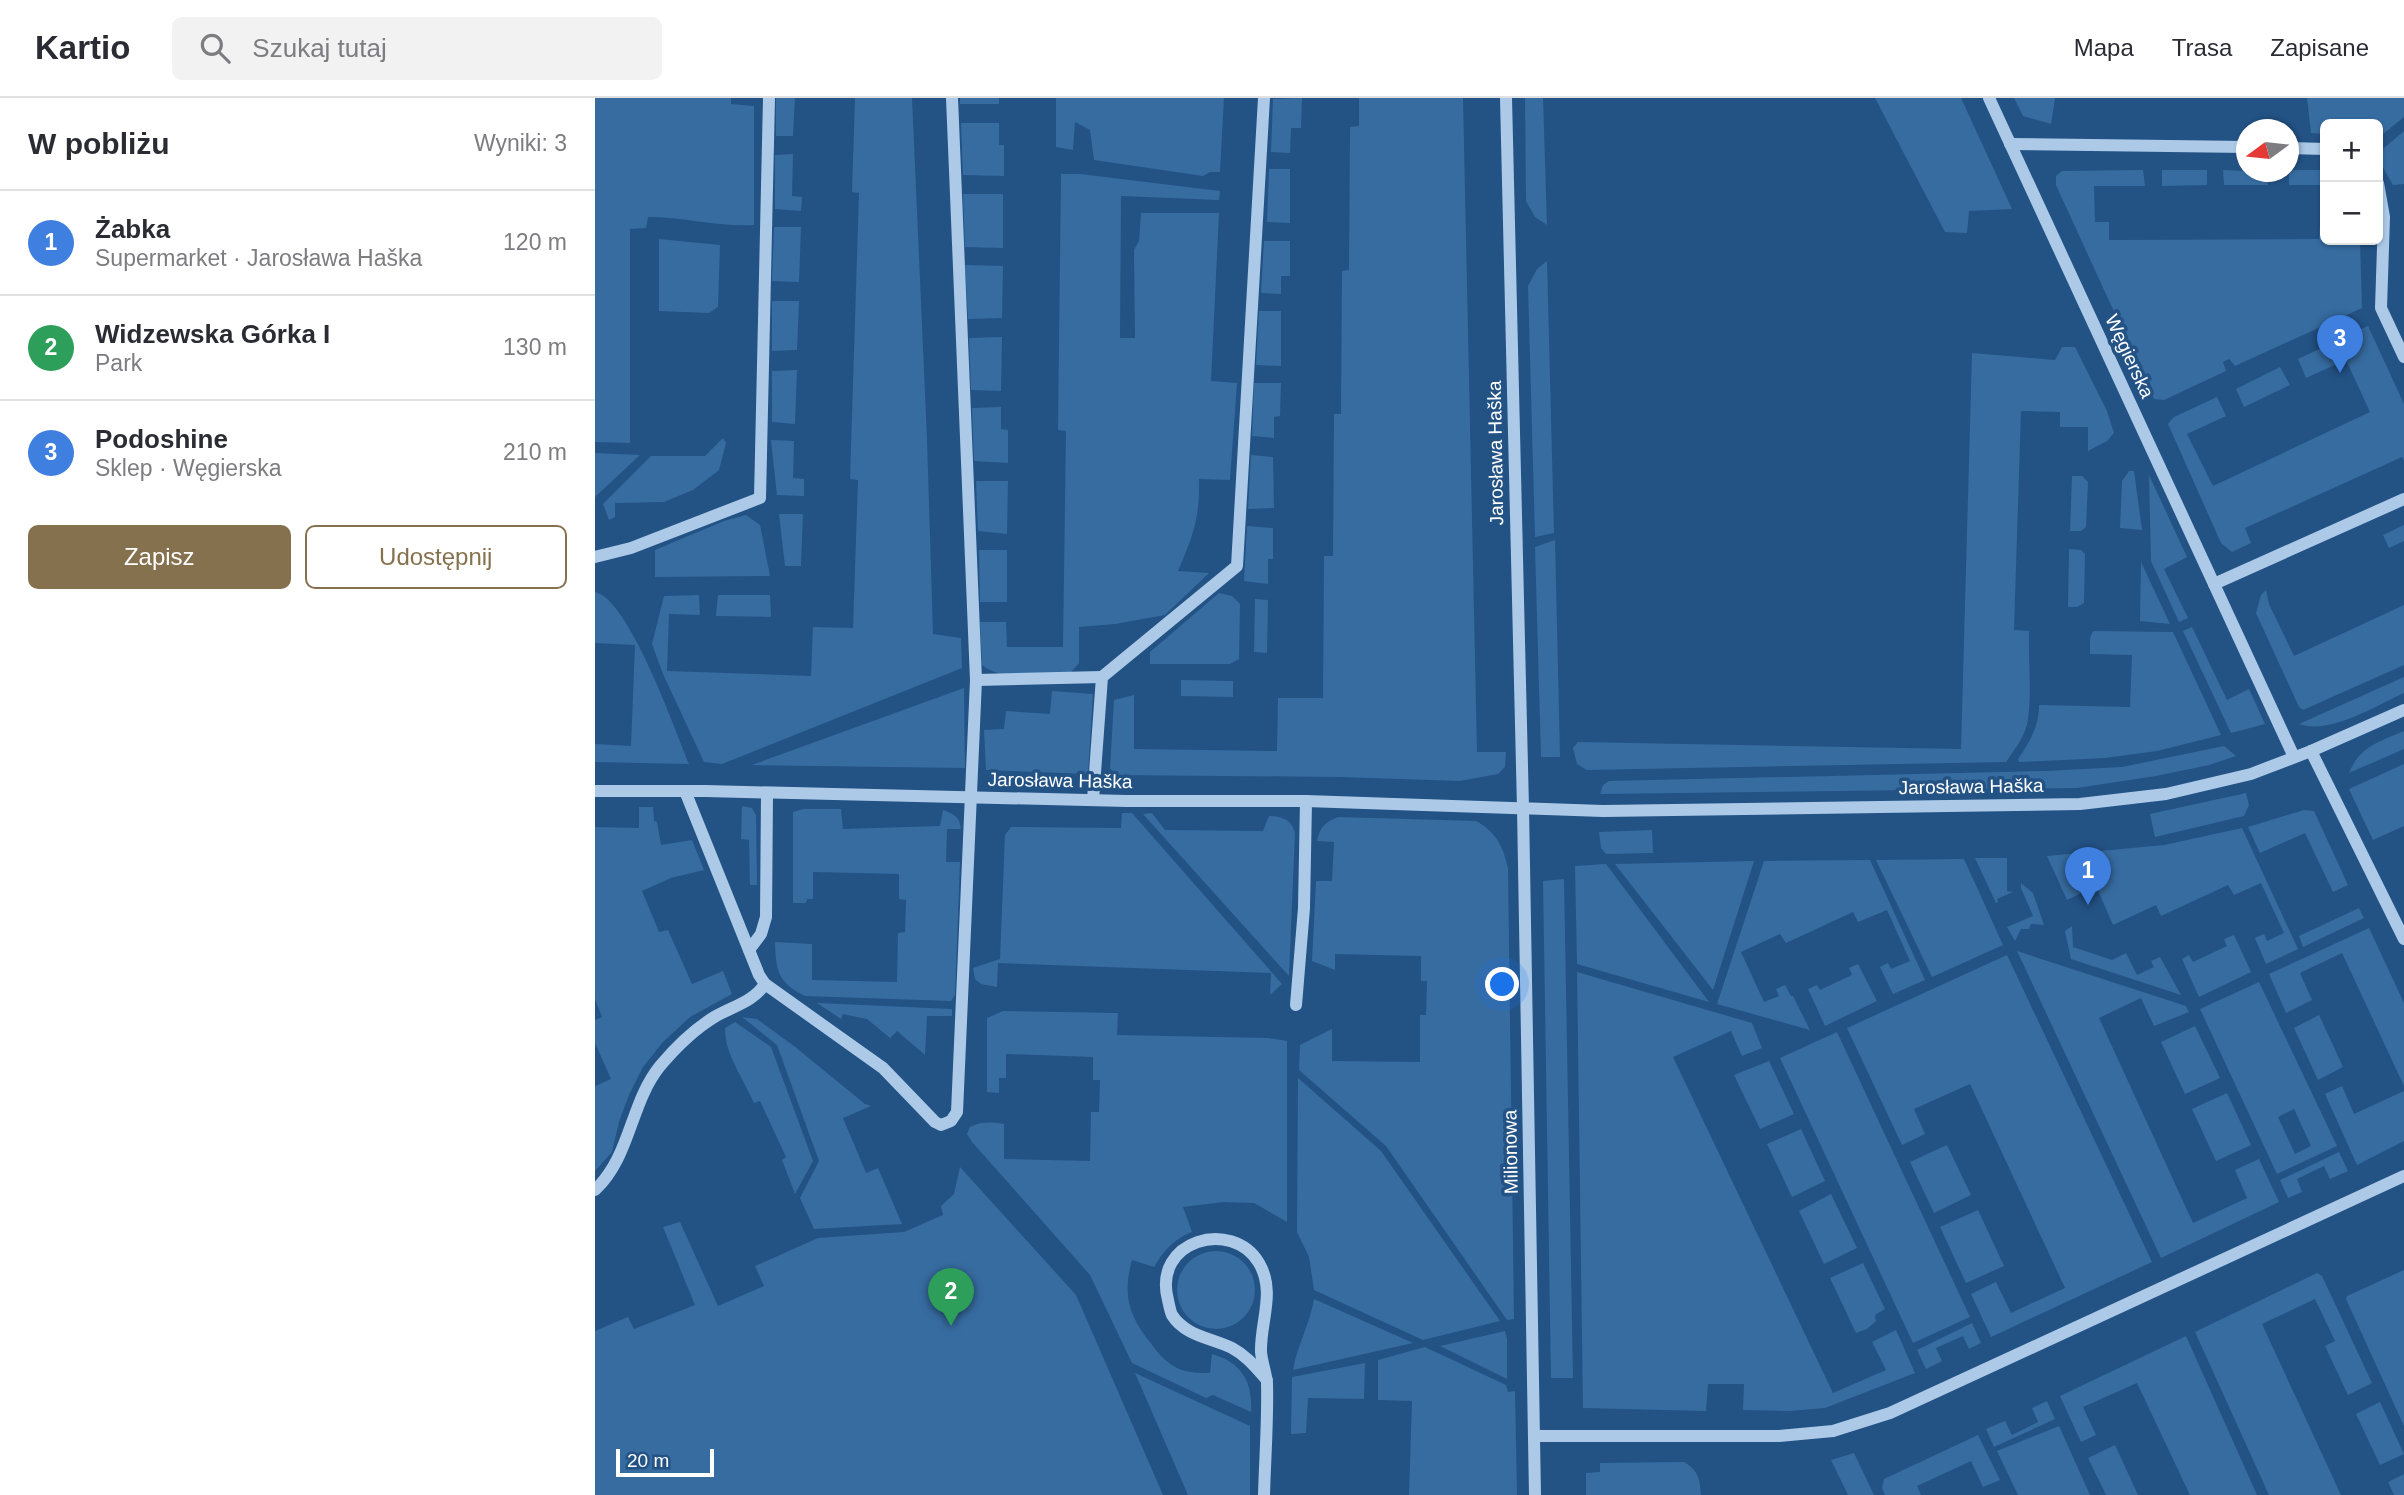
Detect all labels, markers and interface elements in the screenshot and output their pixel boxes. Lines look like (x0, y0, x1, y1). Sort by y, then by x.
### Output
search box (172, 17, 662, 80)
text: Kartio (35, 29, 130, 66)
icon: search (196, 29, 234, 67)
text: Szukaj tutaj (252, 33, 387, 63)
text: Mapa (2074, 34, 2134, 61)
text: Trasa (2172, 34, 2232, 61)
text: Zapisane (2270, 34, 2369, 61)
north arrow (2236, 119, 2299, 182)
map controls (2320, 119, 2383, 245)
button: + (2320, 119, 2383, 182)
text: W pobliżu (28, 127, 170, 160)
text: Wyniki: 3 (474, 130, 567, 156)
button: − (2320, 182, 2383, 245)
text: Żabka (95, 214, 170, 244)
text: 1 (45, 229, 57, 255)
text: 120 m (503, 229, 567, 255)
text: Supermarket · Jarosława Haška (95, 245, 422, 271)
street label: Węgierska (2101, 311, 2158, 402)
pin: 3 (2317, 315, 2363, 373)
text: Widzewska Górka I (95, 319, 330, 349)
text: 2 (45, 334, 57, 360)
text: 130 m (503, 334, 567, 360)
text: Park (95, 350, 142, 376)
street label: Jarosława Haška (1484, 380, 1507, 525)
text: Podoshine (95, 424, 228, 454)
text: 3 (45, 439, 57, 465)
text: 210 m (503, 439, 567, 465)
text: Sklep · Węgierska (95, 455, 282, 481)
button: Zapisz (28, 525, 291, 589)
button: Udostępnij (305, 525, 567, 589)
street label: Jarosława Haška (987, 769, 1133, 792)
street label: Jarosława Haška (1899, 775, 2044, 798)
pin: 1 (2065, 847, 2111, 905)
your location (1485, 967, 1519, 1001)
street label: Milionowa (1499, 1109, 1522, 1194)
pin: 2 (928, 1268, 974, 1326)
scale bar (616, 1446, 714, 1478)
text: 20 m (627, 1450, 669, 1471)

